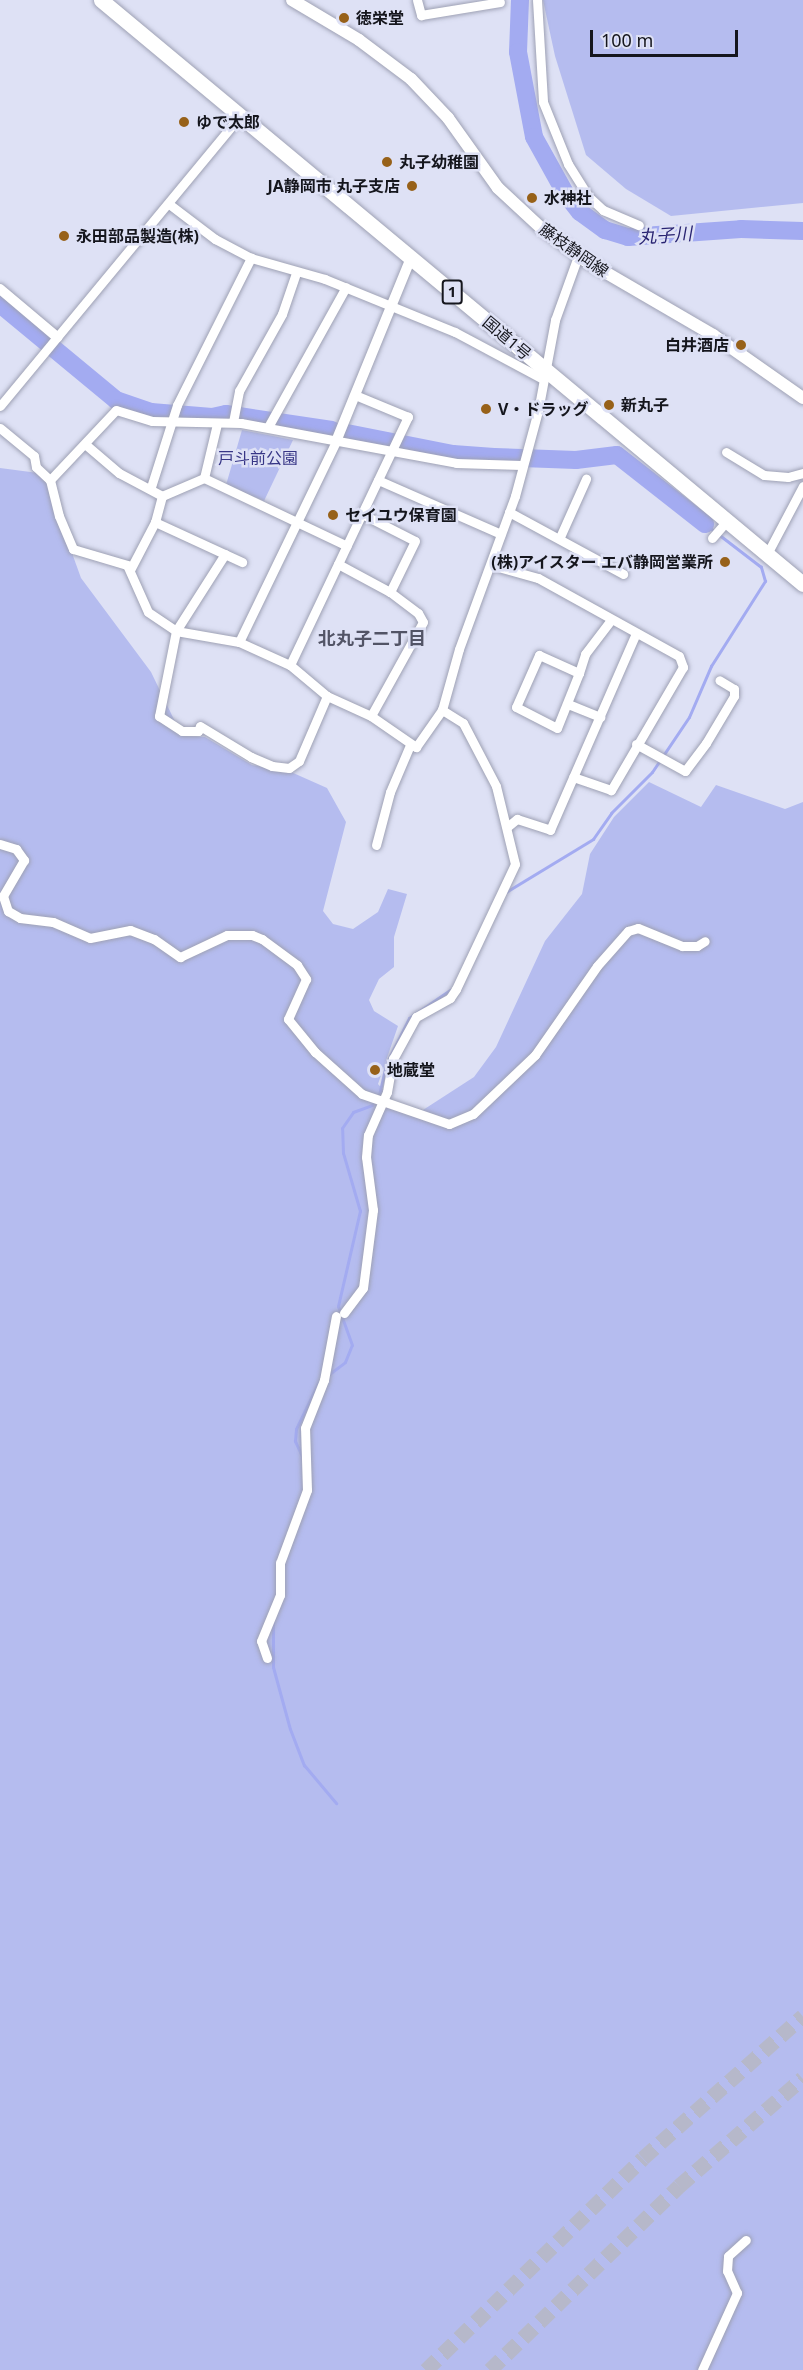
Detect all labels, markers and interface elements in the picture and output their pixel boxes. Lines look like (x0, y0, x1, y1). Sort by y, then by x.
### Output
place label: 徳栄堂 (356, 8, 404, 28)
marker: 徳栄堂 (337, 11, 351, 25)
scale bar (593, 18, 742, 56)
text: 100 m (601, 28, 653, 52)
place label: ゆで太郎 (196, 112, 260, 132)
marker: ゆで太郎 (177, 115, 191, 129)
place label: 丸子幼稚園 (399, 152, 479, 172)
marker: 丸子幼稚園 (380, 155, 394, 169)
place label: JA静岡市 丸子支店 (267, 176, 400, 196)
marker: JA静岡市 丸子支店 (405, 179, 419, 193)
place label: 水神社 (544, 188, 592, 208)
marker: 水神社 (525, 191, 539, 205)
street label: 藤枝静岡線 (536, 219, 612, 281)
water label: 丸子川 (637, 222, 693, 248)
place label: 永田部品製造(株) (76, 226, 199, 246)
marker: 永田部品製造(株) (57, 229, 71, 243)
road number: 1 (442, 280, 462, 304)
street label: 国道1号 (479, 312, 535, 364)
place label: 白井酒店 (665, 335, 729, 355)
marker: 白井酒店 (734, 338, 748, 352)
place label: 新丸子 (621, 395, 669, 415)
marker: 新丸子 (602, 398, 616, 412)
place label: V・ドラッグ (498, 399, 588, 419)
marker: V・ドラッグ (479, 402, 493, 416)
park label: 戸斗前公園 (218, 448, 298, 468)
place label: セイユウ保育園 (345, 505, 457, 525)
marker: セイユウ保育園 (326, 508, 340, 522)
place label: (株)アイスター エバ静岡営業所 (490, 552, 713, 572)
marker: (株)アイスター エバ静岡営業所 (718, 555, 732, 569)
district label: 北丸子二丁目 (318, 627, 426, 649)
place label: 地蔵堂 (387, 1060, 435, 1080)
marker: 地蔵堂 (368, 1063, 382, 1077)

